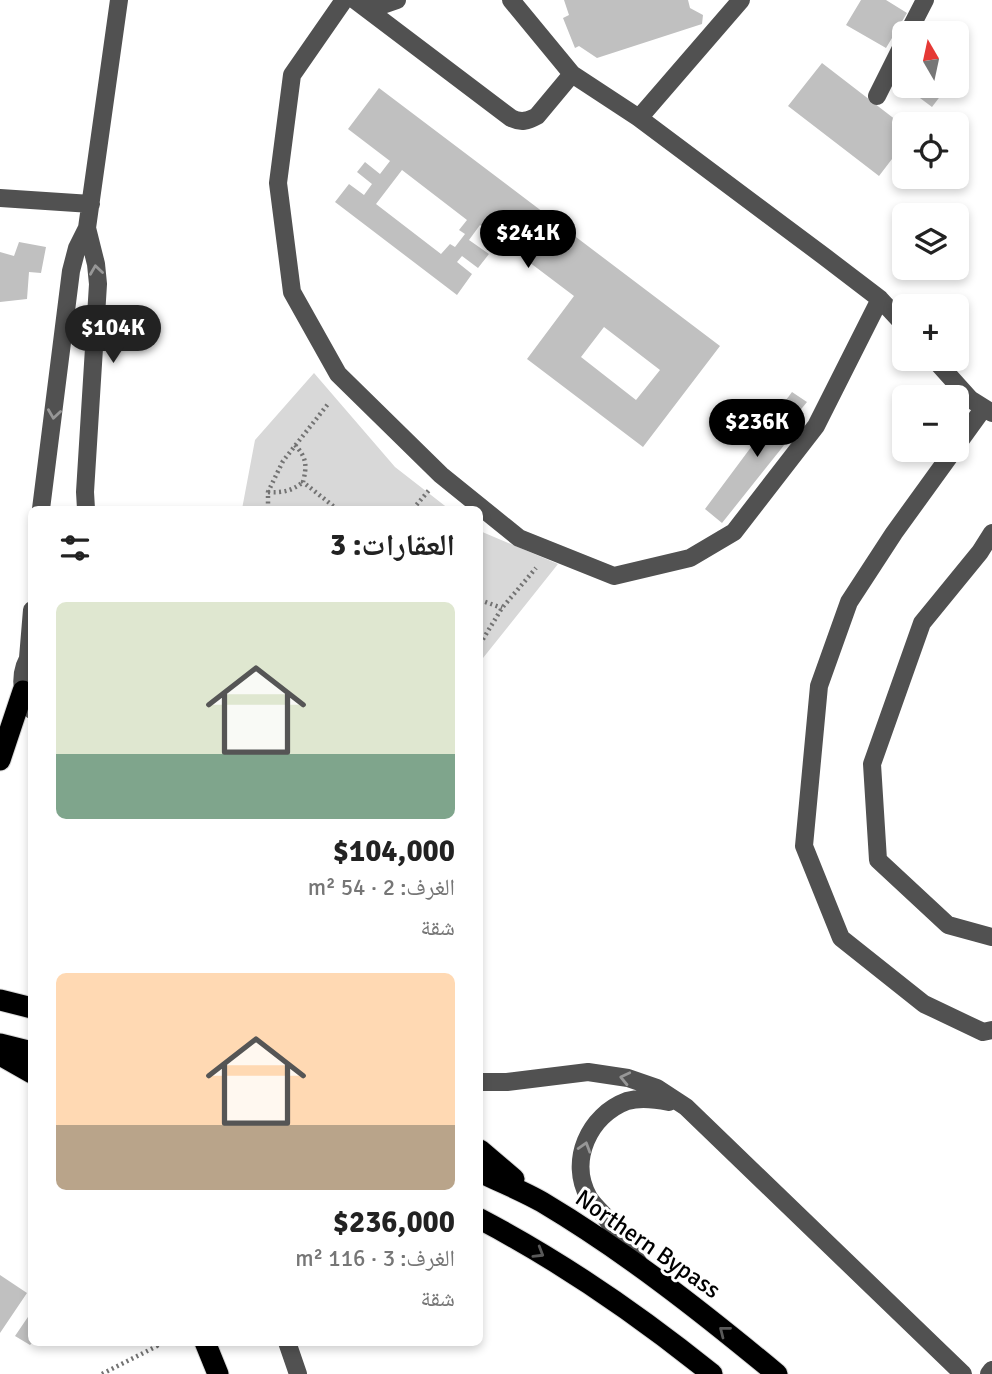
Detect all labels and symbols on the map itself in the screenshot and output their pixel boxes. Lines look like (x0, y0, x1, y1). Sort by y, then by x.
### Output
north arrow (892, 21, 970, 98)
pin: $241K (479, 210, 577, 270)
one-way arrow (89, 264, 104, 276)
pin: $104K (64, 306, 162, 365)
pin: $236K (708, 400, 806, 459)
one-way arrow (47, 409, 62, 420)
one-way arrow (619, 1072, 631, 1087)
one-way arrow (576, 1141, 591, 1153)
street label: Northern Bypass (570, 1183, 726, 1305)
one-way arrow (531, 1245, 544, 1258)
one-way arrow (719, 1326, 732, 1339)

